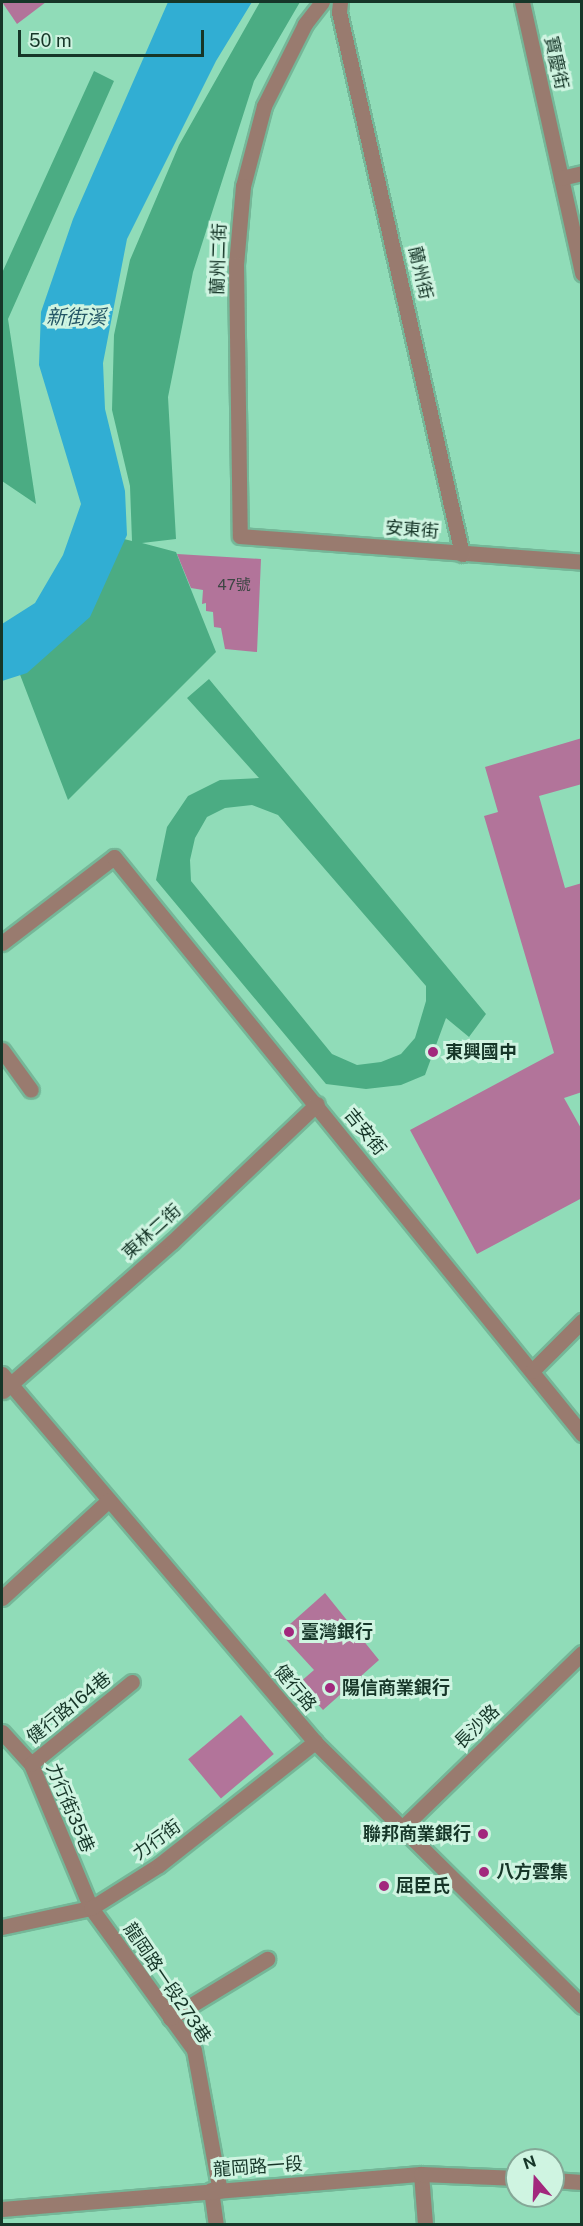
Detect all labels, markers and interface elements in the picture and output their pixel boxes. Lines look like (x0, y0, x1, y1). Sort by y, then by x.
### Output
scale bar (21, 18, 207, 56)
text: 50 m (29, 30, 72, 51)
street label: 寶慶街 (540, 34, 572, 92)
street label: 蘭州二街 (207, 223, 231, 295)
street label: 蘭州街 (403, 244, 437, 302)
water label: 新街溪 (46, 305, 106, 329)
street label: 安東街 (384, 517, 440, 543)
house number: 47號 (217, 576, 251, 594)
place label: 東興國中 (445, 1041, 517, 1063)
marker: 東興國中 (426, 1045, 440, 1059)
street label: 吉安街 (340, 1104, 390, 1160)
street label: 東林二街 (118, 1200, 186, 1264)
place label: 臺灣銀行 (301, 1621, 373, 1643)
marker: 臺灣銀行 (282, 1625, 296, 1639)
street label: 健行路 (269, 1660, 321, 1716)
street label: 健行路164巷 (23, 1668, 115, 1748)
place label: 陽信商業銀行 (342, 1677, 450, 1699)
marker: 陽信商業銀行 (323, 1681, 337, 1695)
street label: 長沙路 (450, 1700, 504, 1754)
street label: 力行街35巷 (42, 1760, 98, 1856)
street label: 力行街 (129, 1815, 185, 1865)
place label: 聯邦商業銀行 (363, 1823, 471, 1845)
marker: 聯邦商業銀行 (476, 1827, 490, 1841)
place label: 八方雲集 (496, 1861, 568, 1883)
marker: 八方雲集 (477, 1865, 491, 1879)
place label: 屈臣氏 (396, 1875, 450, 1897)
marker: 屈臣氏 (377, 1879, 391, 1893)
street label: 龍岡路一段273巷 (119, 1919, 215, 2047)
north arrow (505, 2148, 565, 2208)
text: N (521, 2151, 539, 2173)
street label: 龍岡路一段 (212, 2153, 304, 2181)

